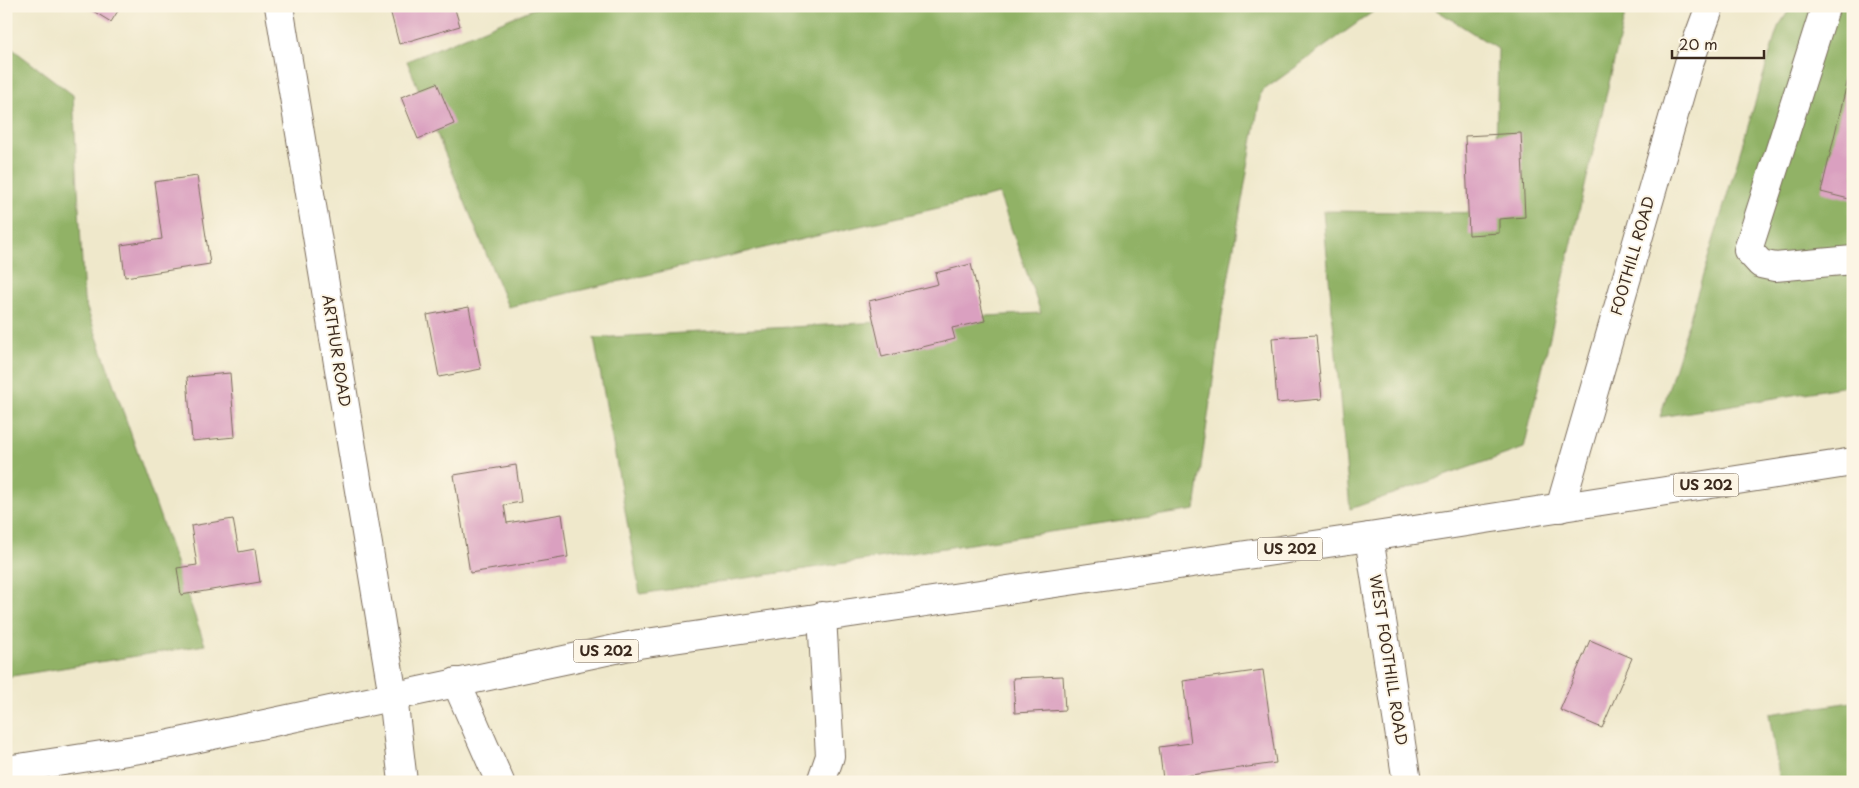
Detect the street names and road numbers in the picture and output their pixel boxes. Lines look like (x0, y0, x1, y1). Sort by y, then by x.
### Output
street label: FOOTHILL ROAD (1604, 193, 1660, 318)
street label: ARTHUR ROAD (317, 293, 358, 409)
road number: US 202 (1674, 474, 1738, 496)
road number: US 202 (1258, 538, 1322, 560)
street label: WEST FOOTHILL ROAD (1365, 573, 1414, 747)
road number: US 202 (574, 640, 638, 662)

